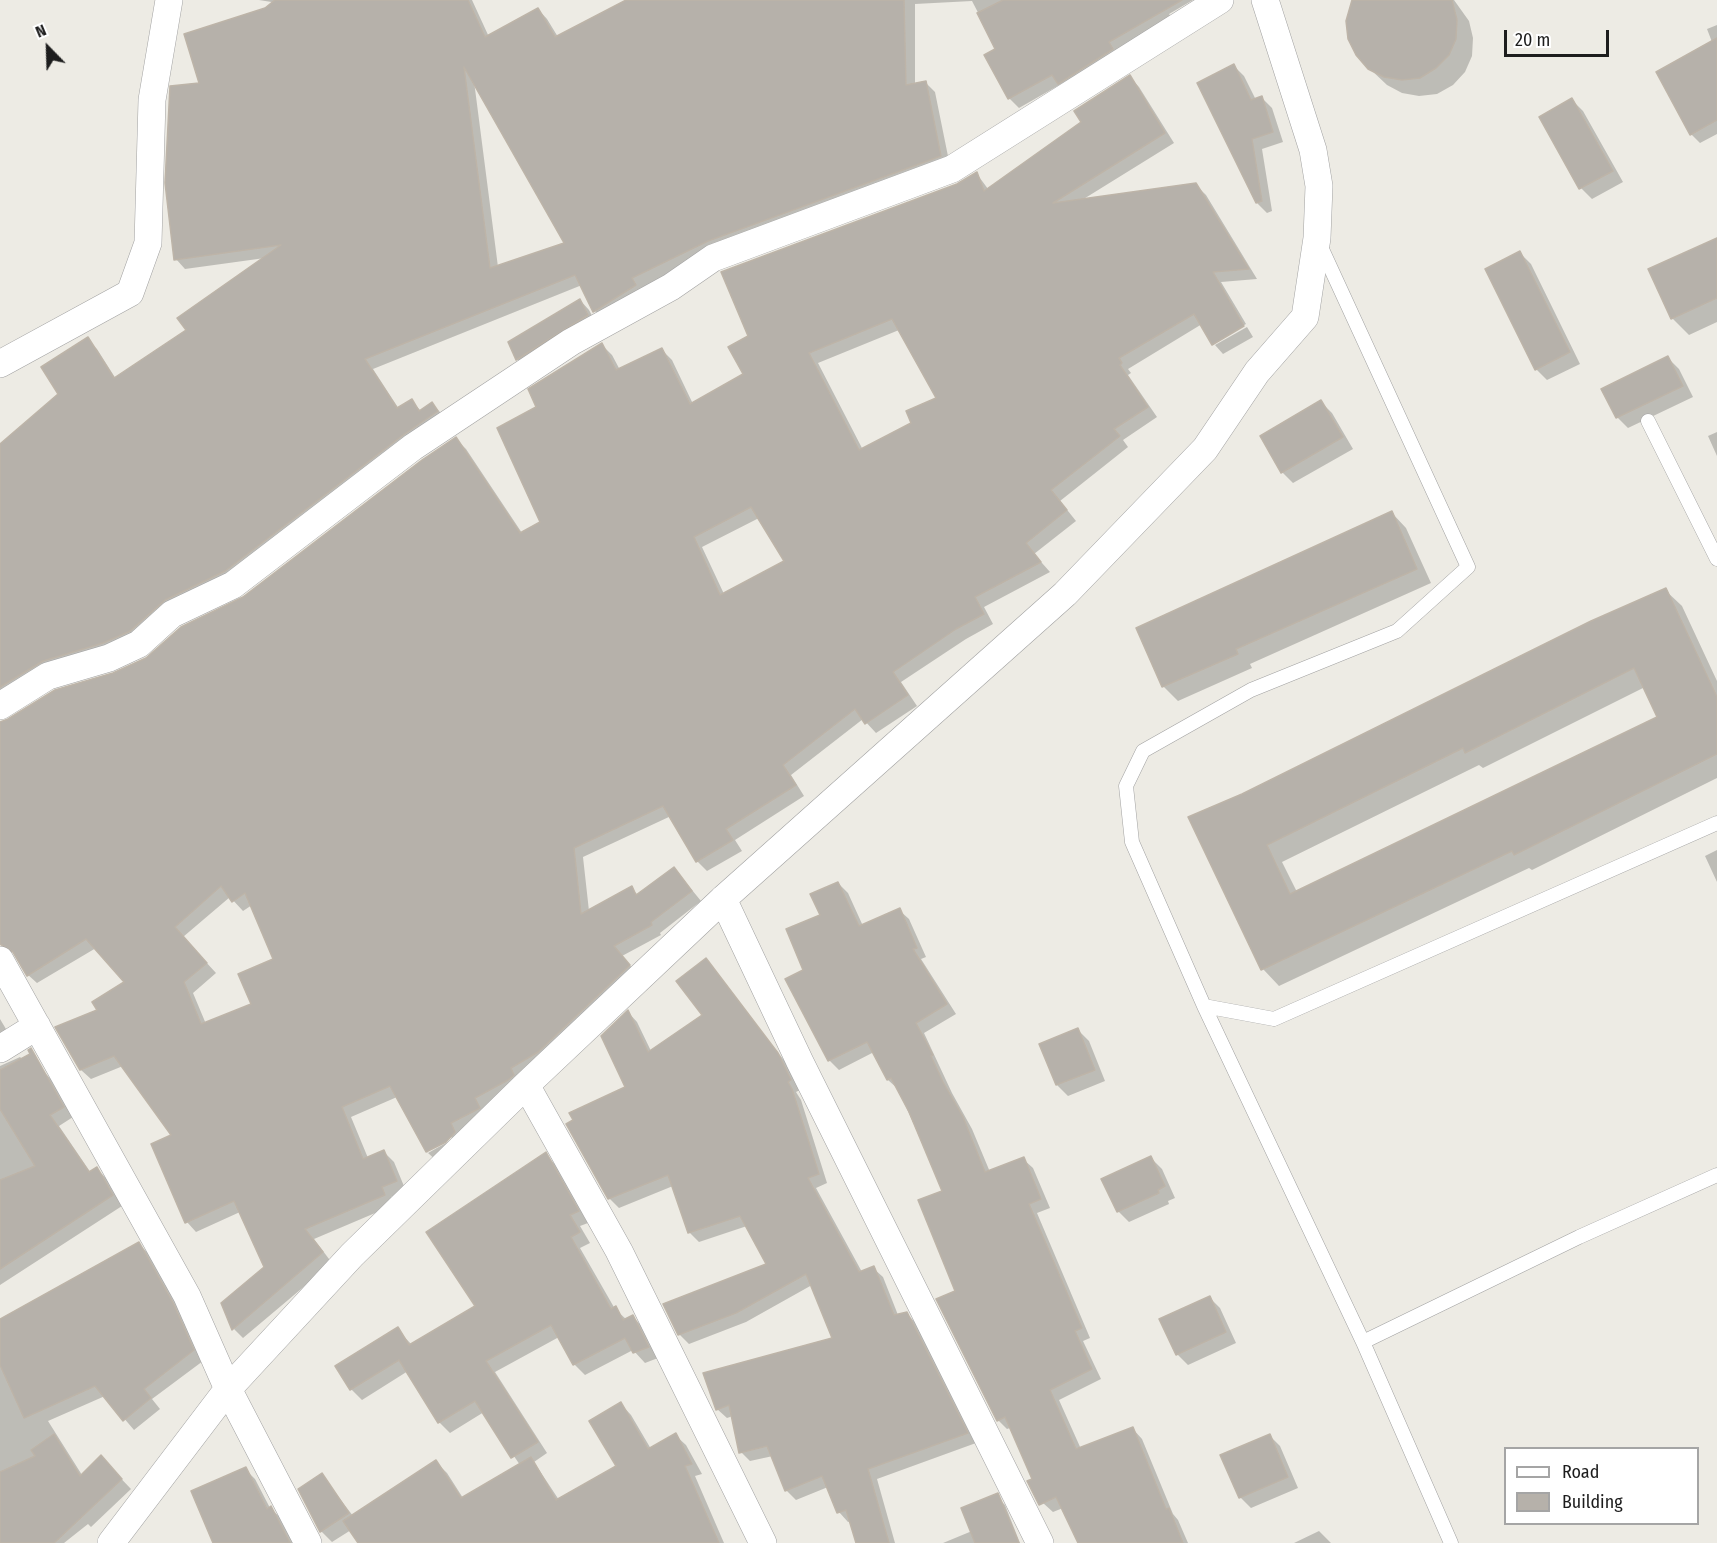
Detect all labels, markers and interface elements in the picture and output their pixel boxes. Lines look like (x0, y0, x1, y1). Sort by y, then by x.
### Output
north arrow (18, 18, 78, 78)
scale bar (1507, 18, 1612, 56)
text: N (33, 20, 49, 42)
text: 20 m (1515, 29, 1550, 51)
legend (1504, 1447, 1699, 1525)
text: Road (1562, 1461, 1599, 1483)
text: Building (1562, 1491, 1623, 1513)

